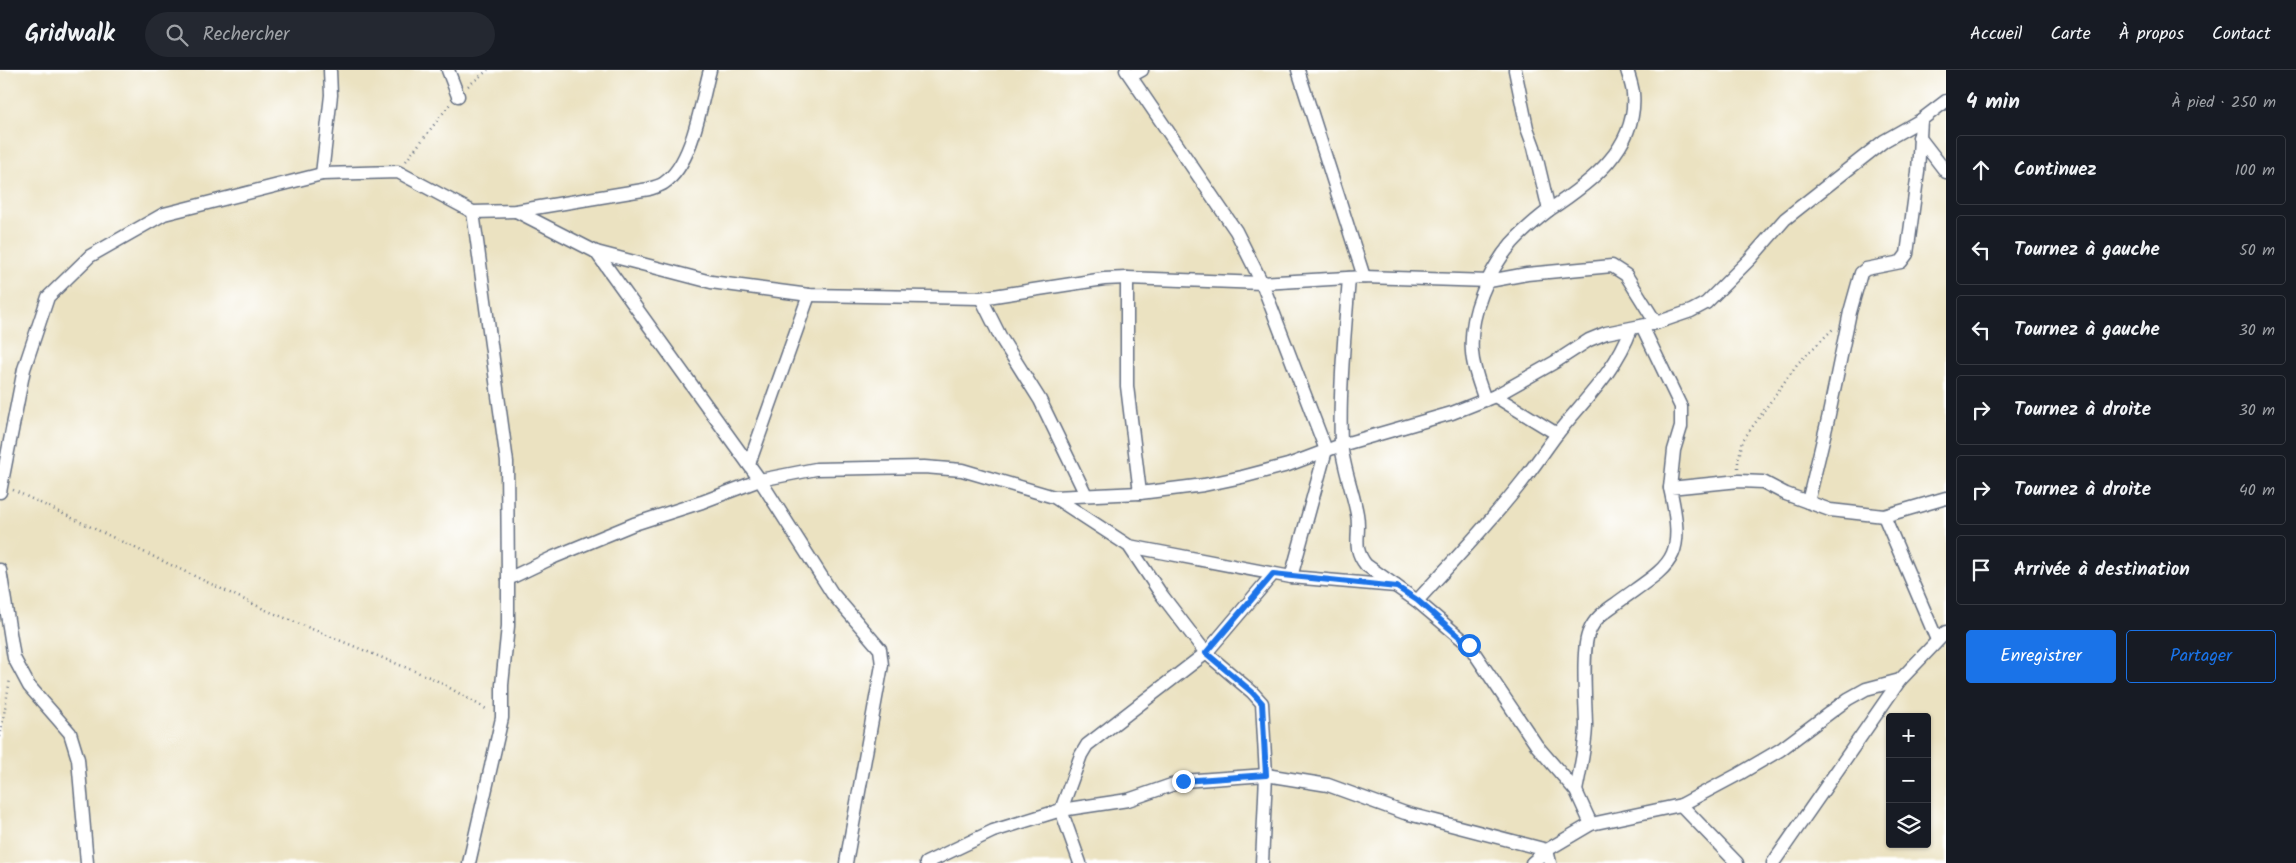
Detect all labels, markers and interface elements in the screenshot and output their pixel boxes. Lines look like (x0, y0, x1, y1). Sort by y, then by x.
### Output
search box (145, 12, 495, 57)
text: Gridwalk (25, 15, 115, 54)
text: Rechercher (203, 20, 289, 50)
text: Accueil (1970, 20, 2023, 49)
text: Carte (2051, 20, 2091, 49)
text: À propos (2119, 20, 2184, 49)
text: Contact (2212, 20, 2271, 49)
icon: search (163, 21, 191, 49)
text: 4 min (1966, 86, 2020, 119)
text: À pied · 250 m (2172, 90, 2276, 115)
text: Continuez (2014, 155, 2097, 185)
icon: ahead (1967, 156, 1995, 184)
text: 100 m (2235, 158, 2275, 183)
text: Tournez à gauche (2014, 235, 2160, 265)
icon: left (1967, 236, 1995, 264)
text: 50 m (2239, 238, 2275, 263)
text: Tournez à gauche (2014, 315, 2160, 345)
icon: left (1967, 316, 1995, 344)
text: 30 m (2239, 318, 2275, 343)
text: Tournez à droite (2014, 395, 2151, 425)
icon: right (1967, 396, 1995, 424)
text: 30 m (2239, 398, 2275, 423)
text: Tournez à droite (2014, 475, 2151, 505)
icon: right (1967, 476, 1995, 504)
text: 40 m (2239, 478, 2275, 503)
text: Arrivée à destination (2014, 555, 2190, 585)
icon: arrive (1967, 556, 1995, 584)
button: Enregistrer (1966, 630, 2116, 683)
button: Partager (2126, 630, 2276, 683)
route start (1458, 634, 1481, 657)
map controls (1886, 713, 1931, 848)
button: + (1886, 713, 1931, 758)
button: − (1886, 758, 1931, 803)
route end (1172, 770, 1195, 793)
button: layers (1886, 803, 1931, 848)

